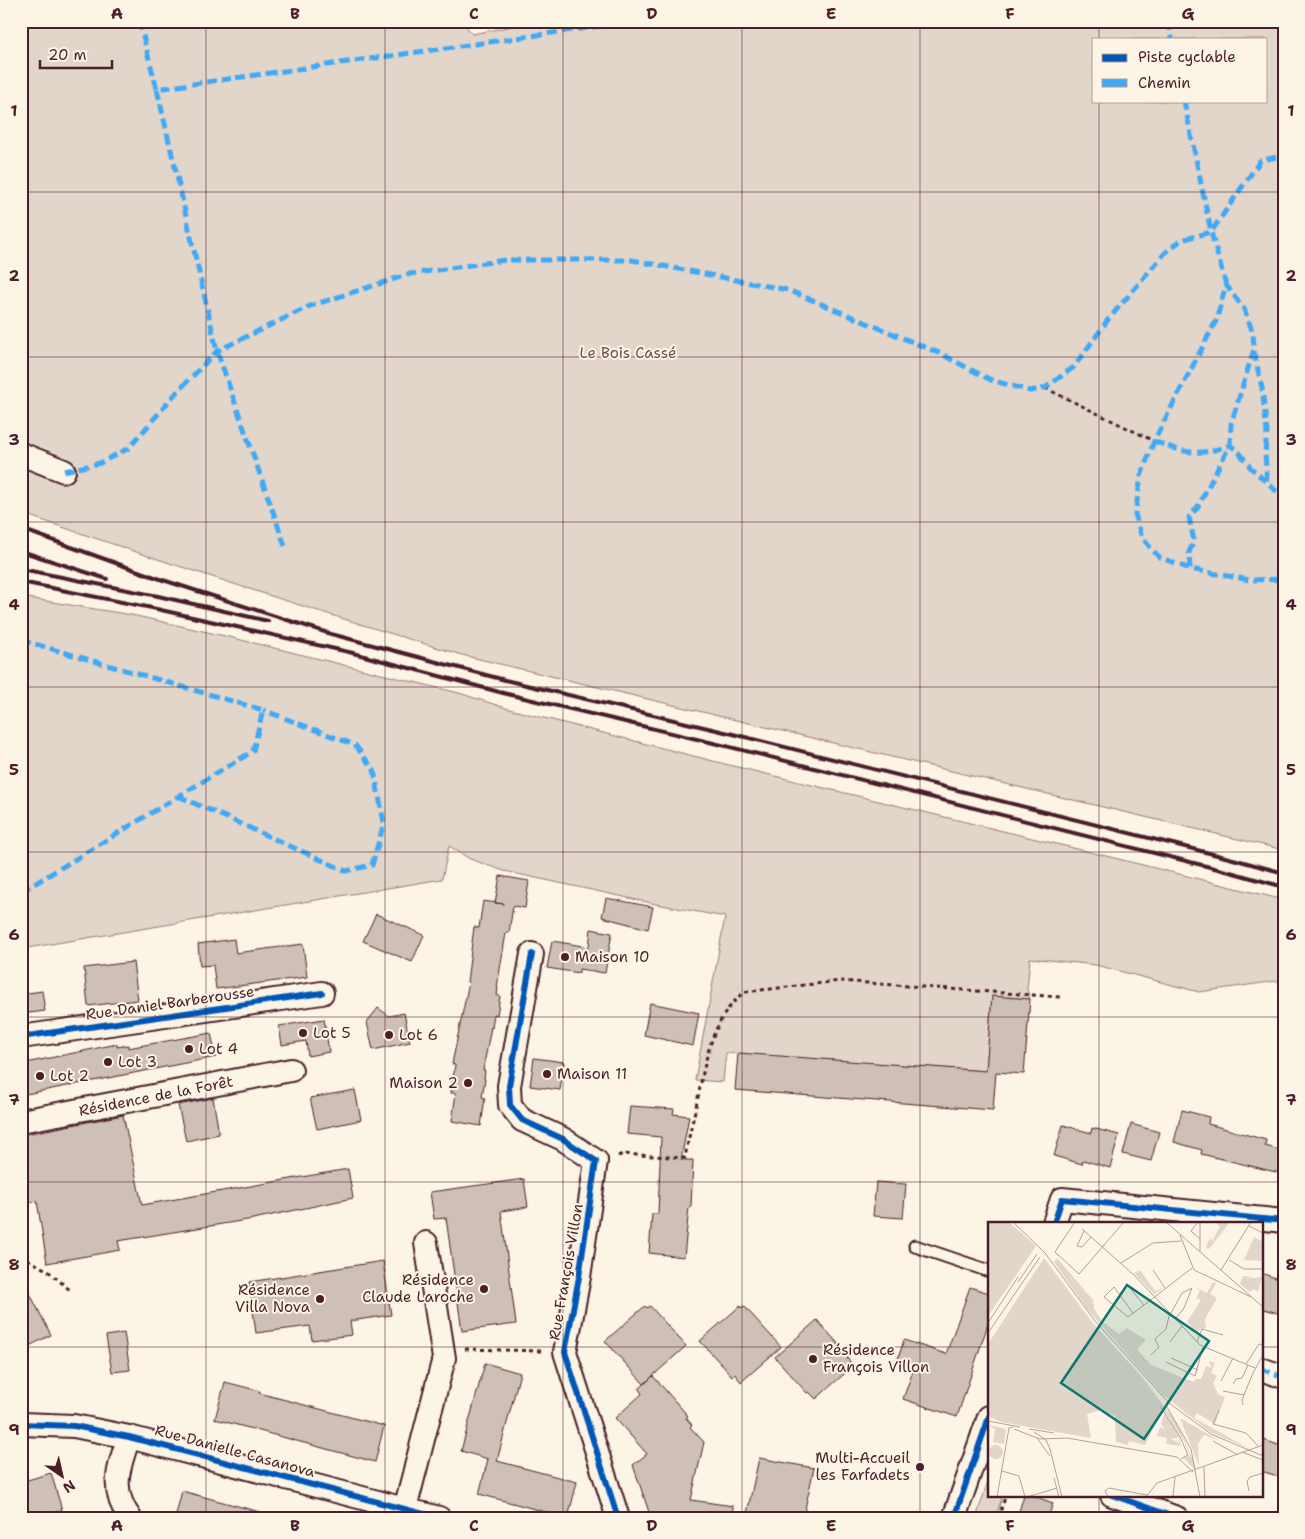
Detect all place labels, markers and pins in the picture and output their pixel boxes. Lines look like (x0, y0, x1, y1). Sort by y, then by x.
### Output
place label: Maison 10 (575, 947, 650, 967)
marker: Maison 10 (559, 951, 571, 963)
place label: Lot 5 (313, 1023, 351, 1043)
place label: Lot 6 (399, 1025, 438, 1045)
marker: Lot 5 (297, 1027, 309, 1039)
marker: Lot 6 (383, 1029, 395, 1041)
place label: Lot 4 (199, 1039, 238, 1059)
marker: Lot 4 (183, 1043, 195, 1055)
place label: Lot 3 (118, 1052, 157, 1072)
marker: Lot 3 (102, 1056, 114, 1068)
place label: Maison 11 (557, 1064, 627, 1084)
place label: Lot 2 (50, 1066, 89, 1086)
marker: Maison 11 (541, 1068, 553, 1080)
marker: Lot 2 (34, 1070, 46, 1082)
place label: Maison 2 (389, 1073, 458, 1093)
marker: Maison 2 (462, 1077, 474, 1089)
place label: Résidence Claude Laroche (362, 1270, 474, 1307)
place label: Résidence Villa Nova (235, 1280, 311, 1317)
marker: Résidence Claude Laroche (478, 1283, 490, 1295)
marker: Résidence Villa Nova (314, 1293, 326, 1305)
place label: Résidence François Villon (823, 1340, 929, 1377)
marker: Résidence François Villon (807, 1353, 819, 1365)
place label: Multi-Accueil les Farfadets (815, 1448, 910, 1485)
marker: Multi-Accueil les Farfadets (914, 1461, 926, 1473)

